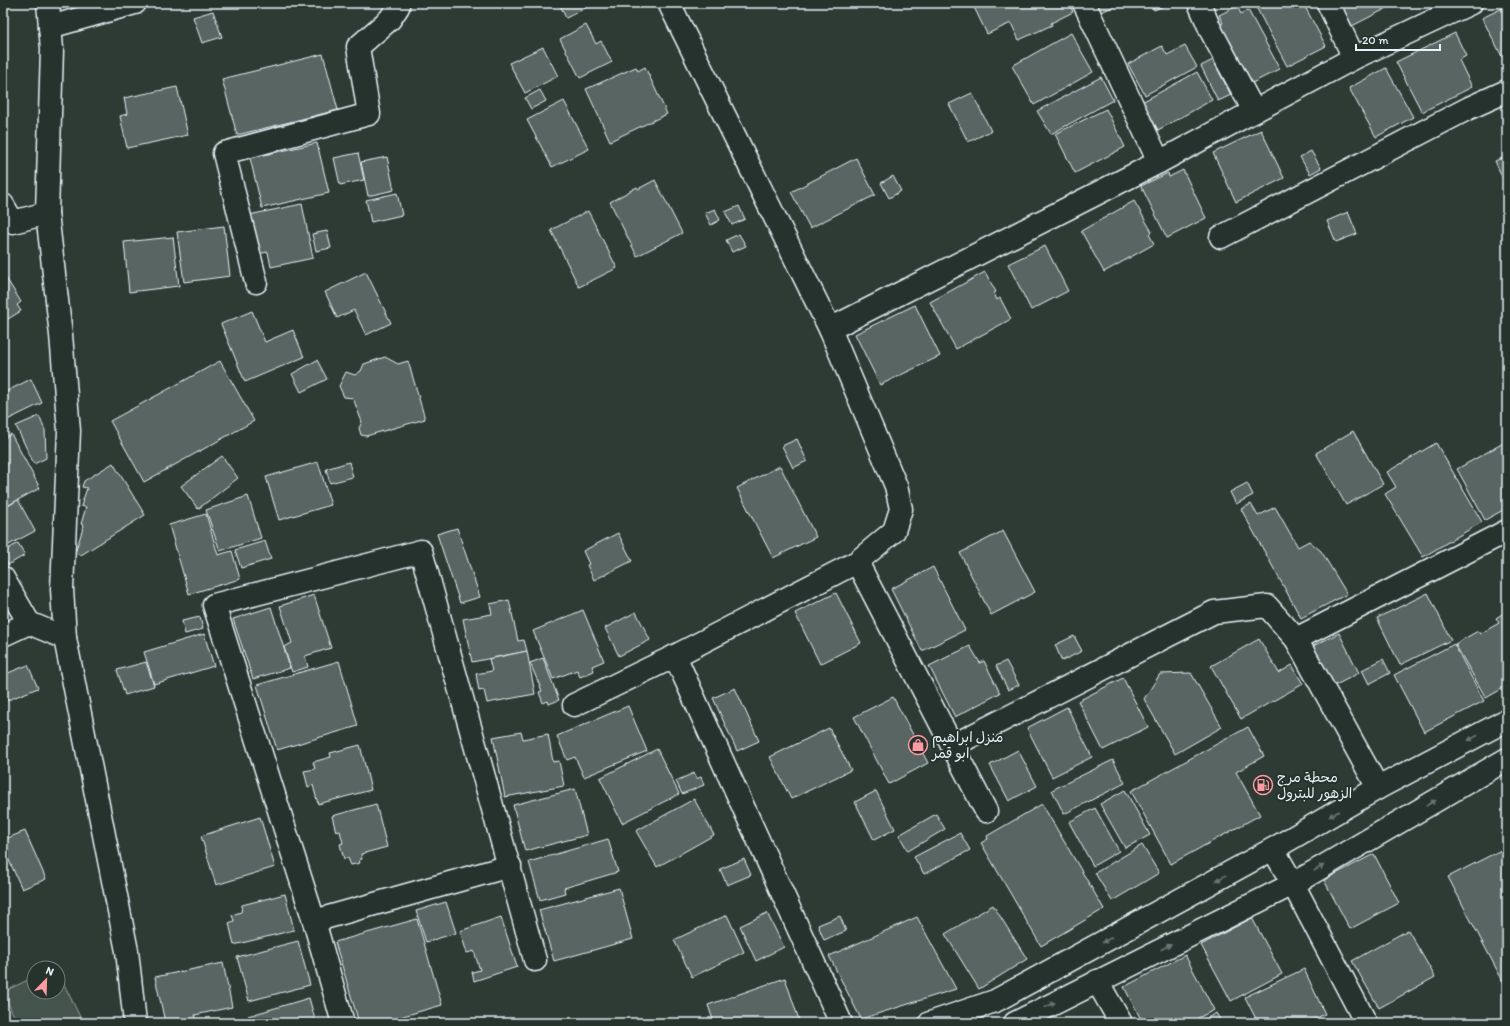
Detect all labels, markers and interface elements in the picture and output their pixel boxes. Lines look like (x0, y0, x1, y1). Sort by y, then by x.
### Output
scale bar (1356, 26, 1440, 52)
text: 20 m (1362, 33, 1389, 47)
place label: منزل ابراهيم ابو قمر (931, 729, 1003, 762)
shop icon: منزل ابراهيم ابو قمر (907, 734, 929, 756)
one-way arrow (1467, 735, 1478, 741)
place label: محطة مرج الزهور للبترول (1277, 769, 1352, 802)
fuel station icon: محطة مرج الزهور للبترول (1252, 774, 1274, 796)
one-way arrow (1426, 799, 1436, 807)
one-way arrow (1328, 810, 1340, 817)
one-way arrow (1313, 865, 1325, 872)
one-way arrow (1215, 874, 1226, 881)
one-way arrow (1101, 937, 1112, 943)
one-way arrow (1160, 944, 1172, 950)
north arrow (26, 960, 66, 1000)
text: N (44, 964, 56, 979)
one-way arrow (1044, 1002, 1056, 1009)

